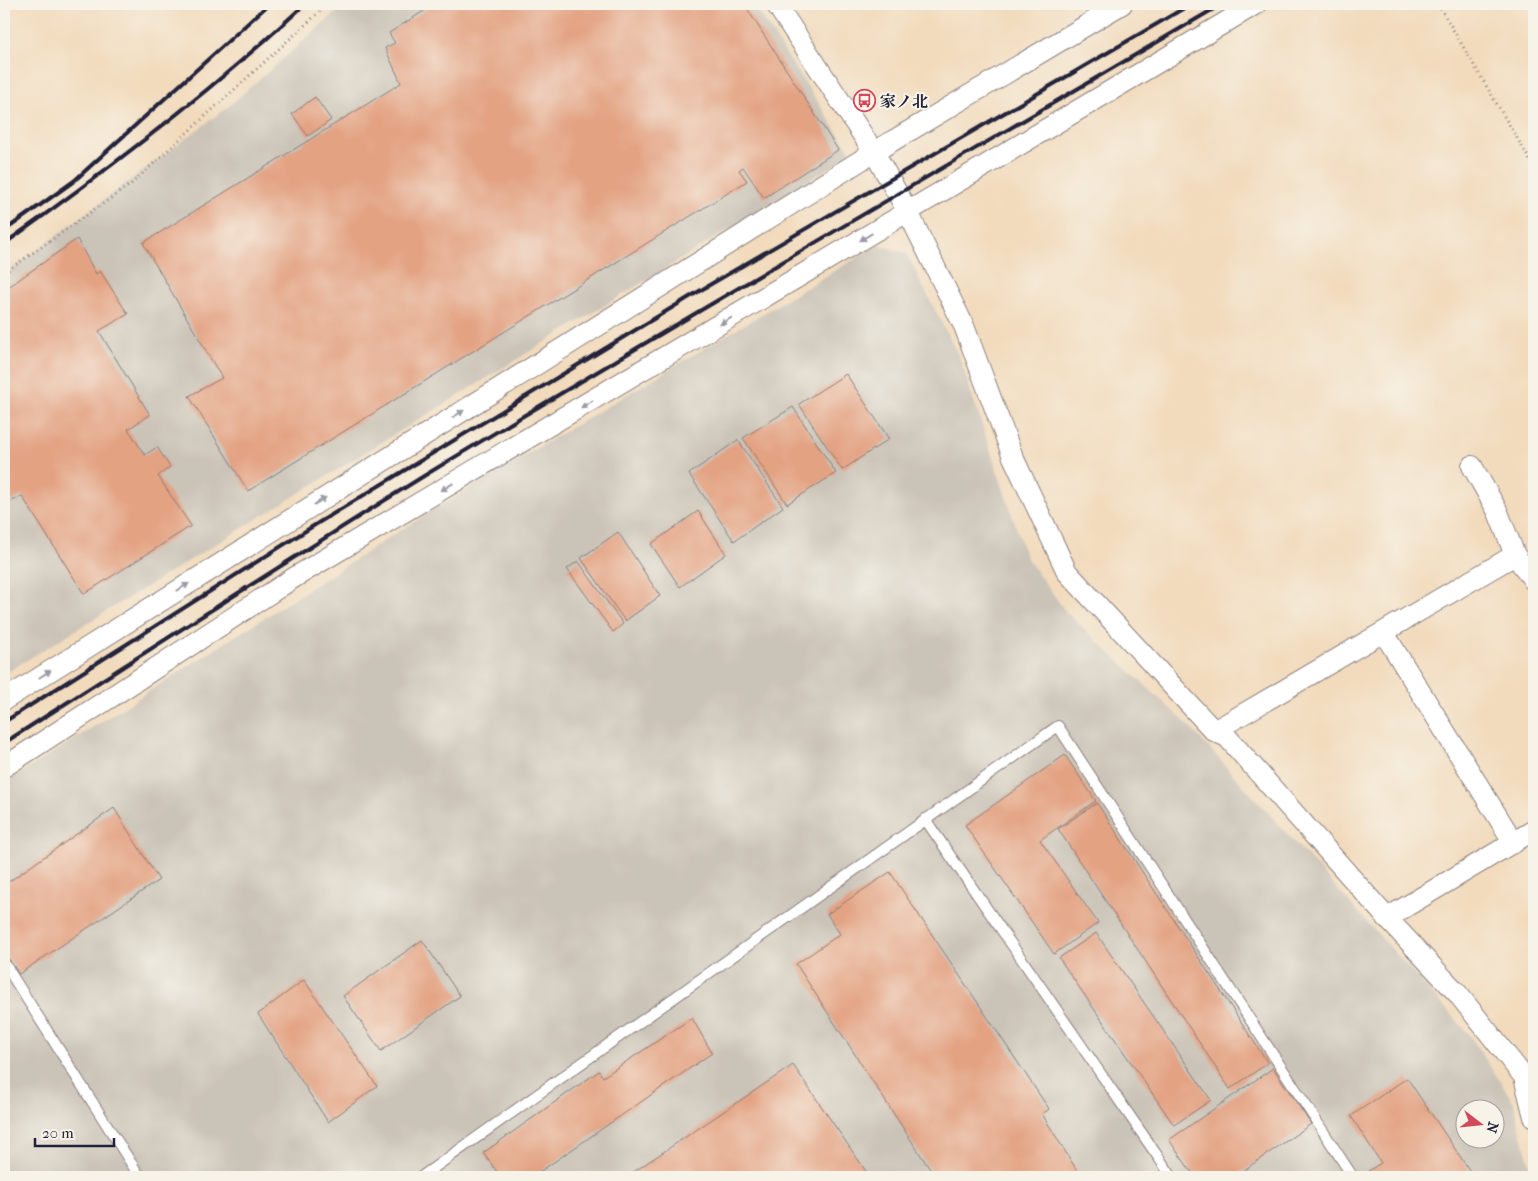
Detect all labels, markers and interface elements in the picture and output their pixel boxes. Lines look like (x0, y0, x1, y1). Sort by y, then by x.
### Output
bus stop icon: 家ノ北 (852, 89, 876, 113)
place label: 家ノ北 (880, 92, 928, 111)
one-way arrow (860, 233, 873, 242)
one-way arrow (720, 316, 733, 325)
one-way arrow (580, 399, 593, 408)
one-way arrow (451, 410, 464, 419)
one-way arrow (441, 482, 454, 491)
one-way arrow (314, 496, 327, 505)
one-way arrow (176, 583, 189, 592)
one-way arrow (38, 669, 52, 678)
north arrow (1456, 1098, 1506, 1148)
scale bar (35, 1116, 114, 1148)
text: N (1482, 1120, 1502, 1135)
text: 20 m (42, 1124, 74, 1142)

